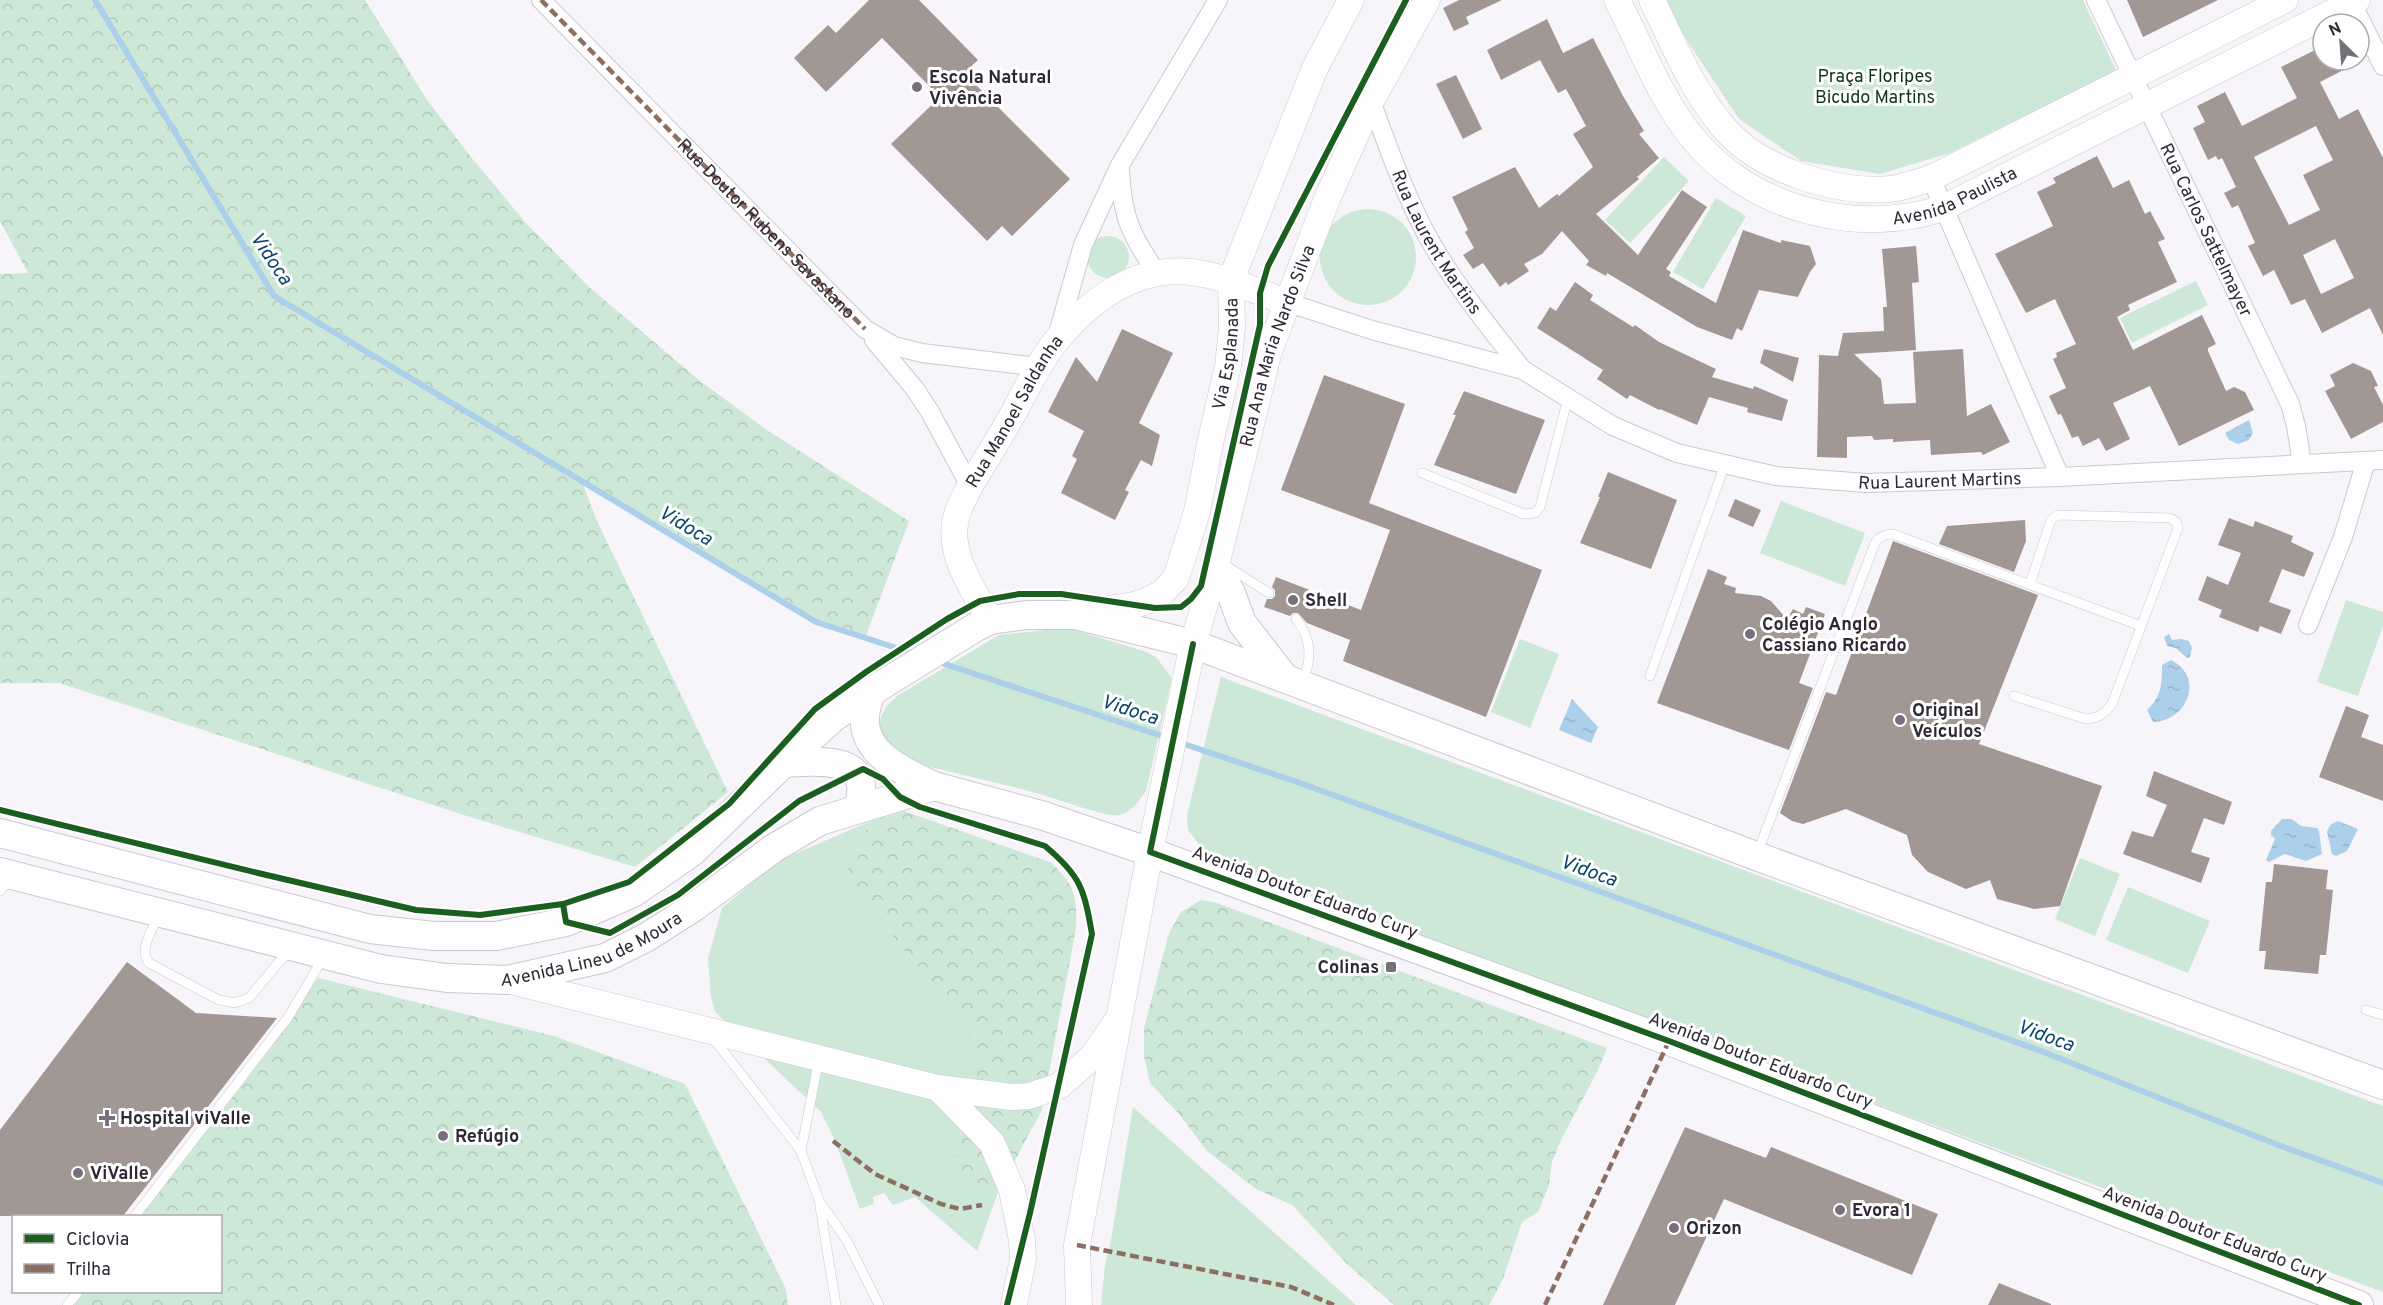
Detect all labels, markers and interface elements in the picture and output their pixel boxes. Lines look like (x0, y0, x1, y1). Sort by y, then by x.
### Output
north arrow (2311, 12, 2371, 72)
text: N (2326, 19, 2345, 42)
park label: Praça Floripes Bicudo Martins (1815, 66, 1935, 110)
place label: Escola Natural Vivência (929, 67, 1052, 111)
marker: Escola Natural Vivência (910, 80, 924, 94)
street label: Rua Doutor Rubens Savastano (671, 135, 859, 325)
street label: Rua Carlos Sattelmayer (2154, 140, 2257, 321)
street label: Avenida Paulista (1891, 163, 2021, 231)
street label: Rua Laurent Martins (1385, 167, 1486, 320)
water label: Vidoca (243, 228, 298, 291)
street label: Rua Ana Maria Nardo Silva (1236, 242, 1321, 450)
street label: Via Esplanada (1208, 298, 1245, 413)
street label: Rua Manoel Saldanha (961, 331, 1069, 493)
street label: Rua Laurent Martins (1857, 468, 2022, 496)
water label: Vidoca (653, 500, 717, 553)
place label: Shell (1305, 590, 1347, 613)
marker: Shell (1286, 593, 1300, 607)
place label: Colégio Anglo Cassiano Ricardo (1762, 614, 1907, 658)
marker: Colégio Anglo Cassiano Ricardo (1743, 627, 1757, 641)
water label: Vidoca (1097, 689, 1162, 733)
place label: Original Veículos (1912, 700, 1982, 744)
marker: Original Veículos (1893, 713, 1907, 727)
street label: Avenida Doutor Eduardo Cury (1188, 842, 1421, 945)
water label: Vidoca (1556, 850, 1621, 894)
street label: Avenida Lineu de Moura (500, 907, 687, 993)
place label: Colinas (1317, 957, 1379, 980)
marker: Colinas (1384, 960, 1398, 974)
street label: Avenida Doutor Eduardo Cury (1645, 1008, 1876, 1115)
water label: Vidoca (2013, 1015, 2078, 1059)
place label: Hospital viValle (120, 1108, 251, 1131)
marker: Hospital viValle (98, 1109, 116, 1127)
place label: Refúgio (455, 1126, 519, 1149)
marker: Refúgio (436, 1129, 450, 1143)
place label: ViValle (90, 1163, 149, 1186)
marker: ViValle (71, 1166, 85, 1180)
street label: Avenida Doutor Eduardo Cury (2099, 1182, 2330, 1289)
place label: Evora 1 (1852, 1200, 1911, 1223)
marker: Evora 1 (1833, 1203, 1847, 1217)
legend (12, 1215, 222, 1293)
place label: Orizon (1686, 1218, 1742, 1241)
marker: Orizon (1667, 1221, 1681, 1235)
text: Ciclovia (66, 1229, 129, 1252)
text: Trilha (66, 1259, 111, 1282)

